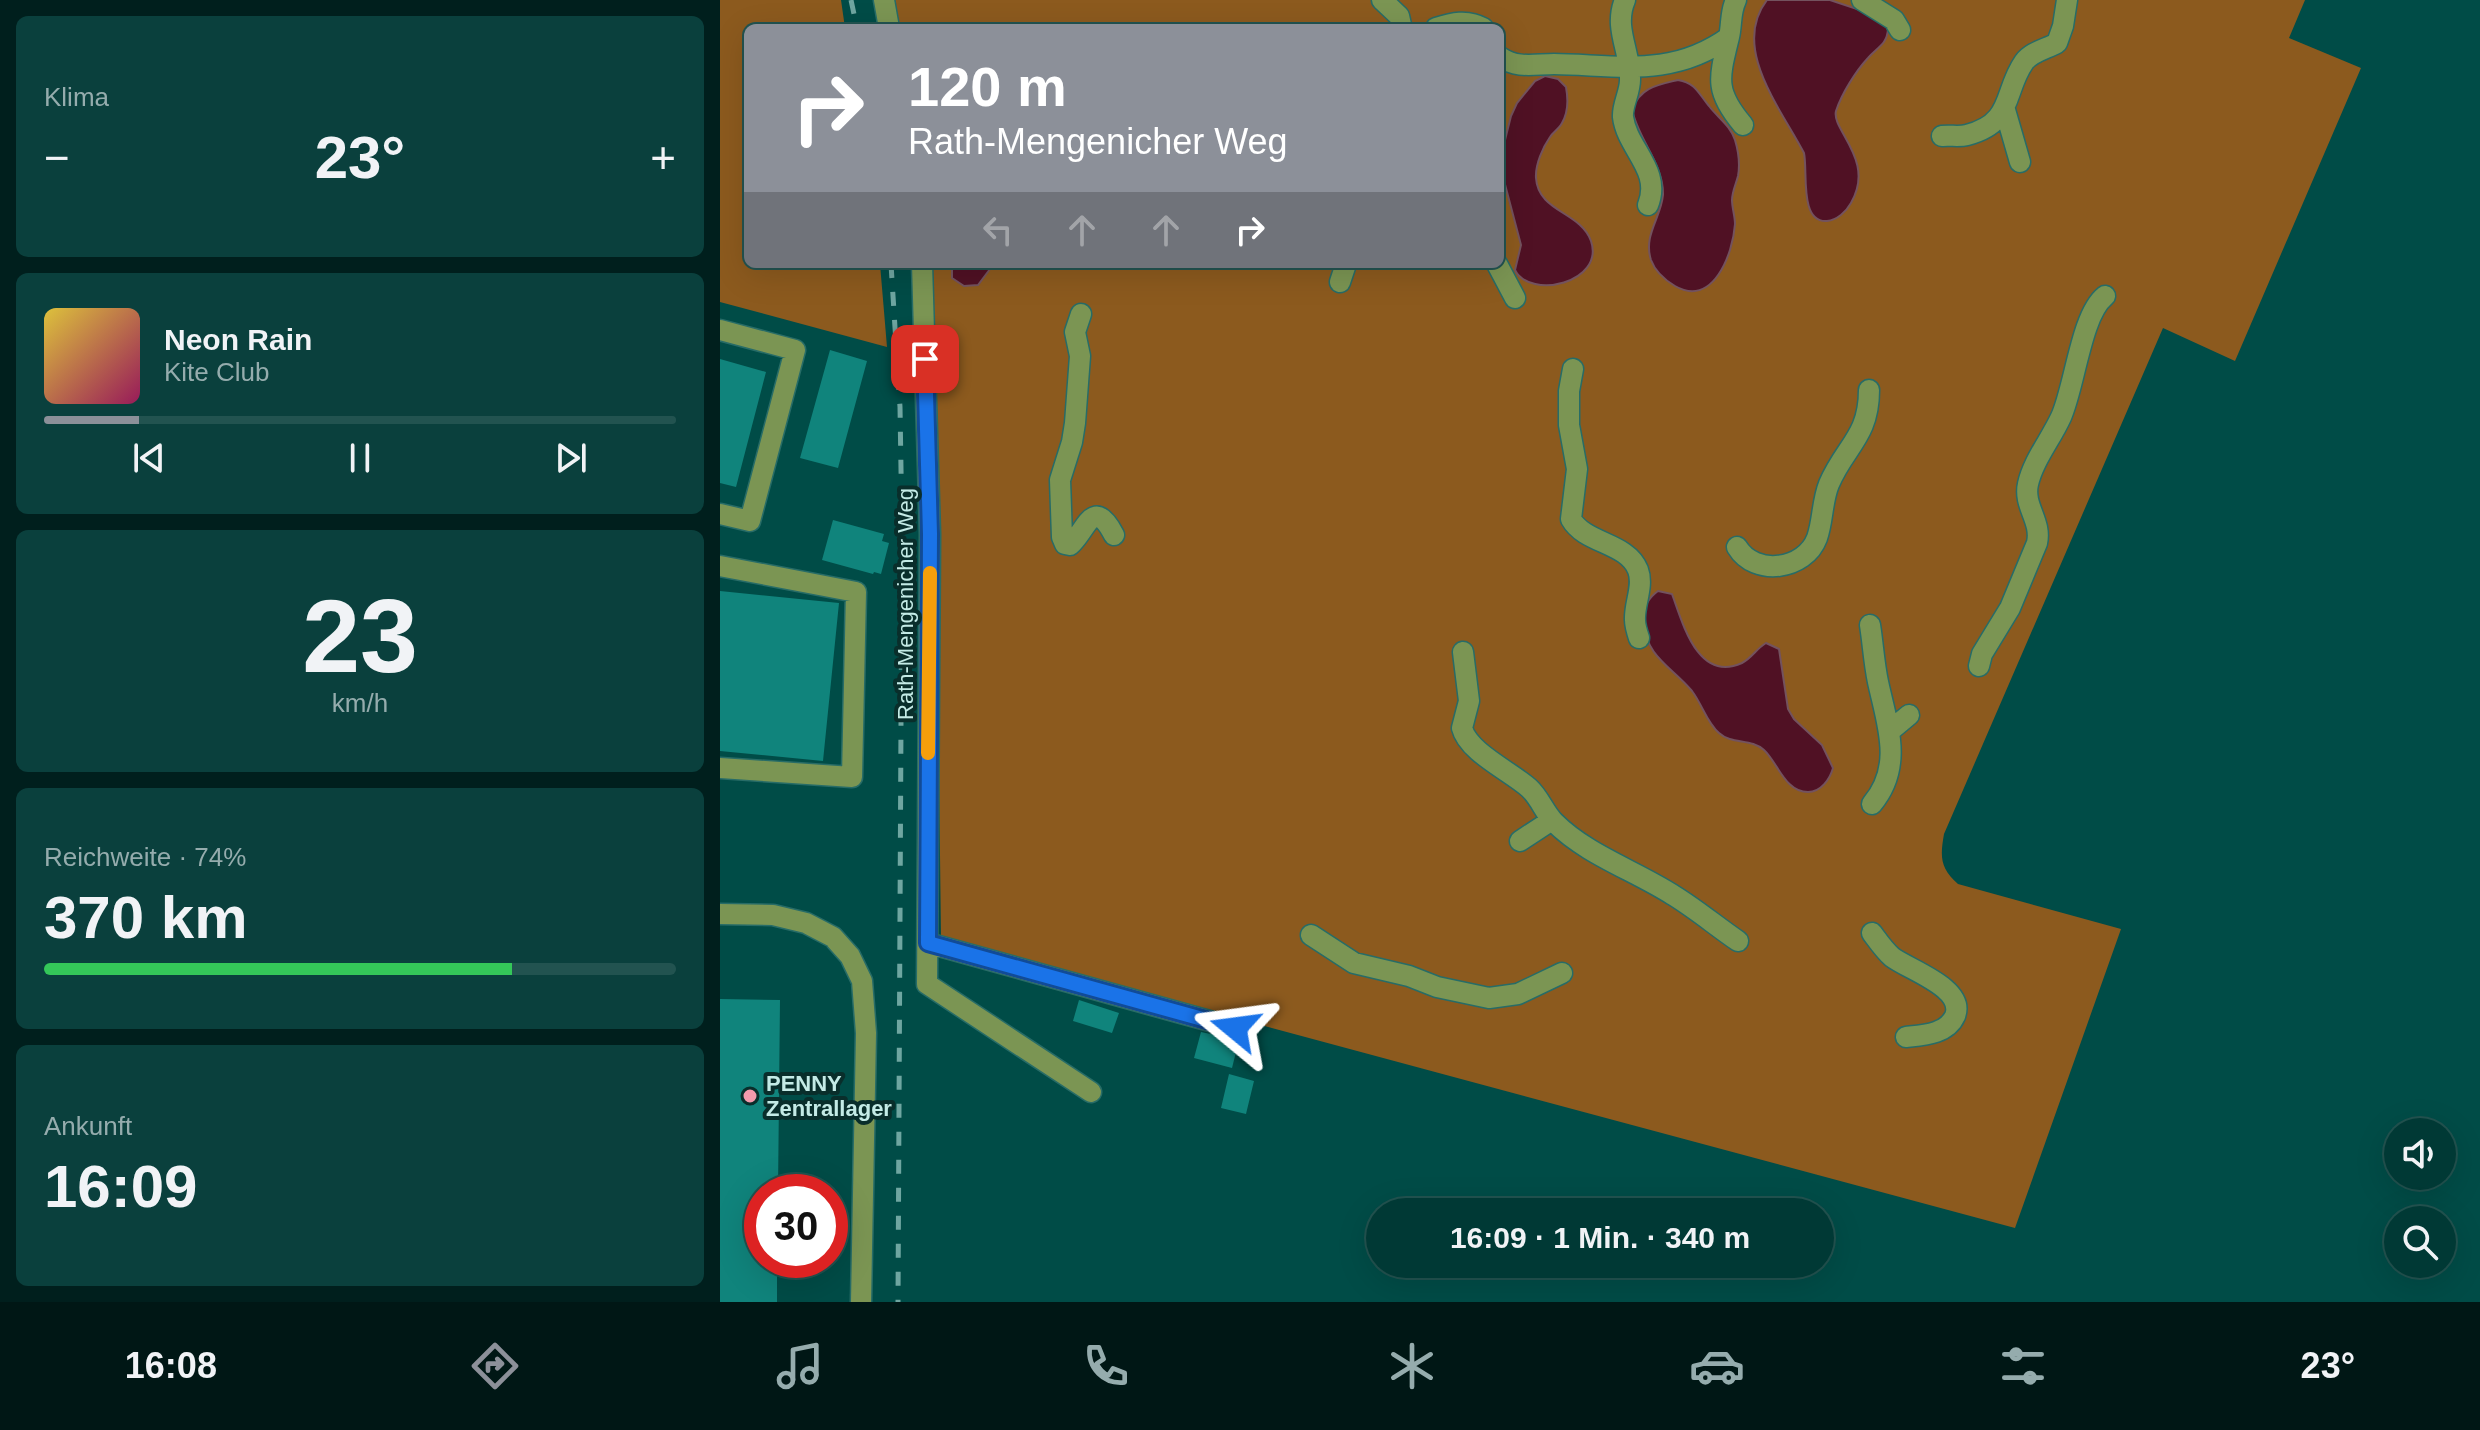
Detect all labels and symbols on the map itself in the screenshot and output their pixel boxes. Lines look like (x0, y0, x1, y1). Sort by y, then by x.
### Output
pin (891, 325, 959, 393)
street label: Rath-Mengenicher Weg (893, 488, 918, 720)
position arrow (1193, 986, 1277, 1070)
place label: PENNY Zentrallager (766, 1071, 892, 1121)
marker: PENNY Zentrallager (741, 1087, 759, 1105)
speed limit sign: 30 (744, 1174, 848, 1278)

